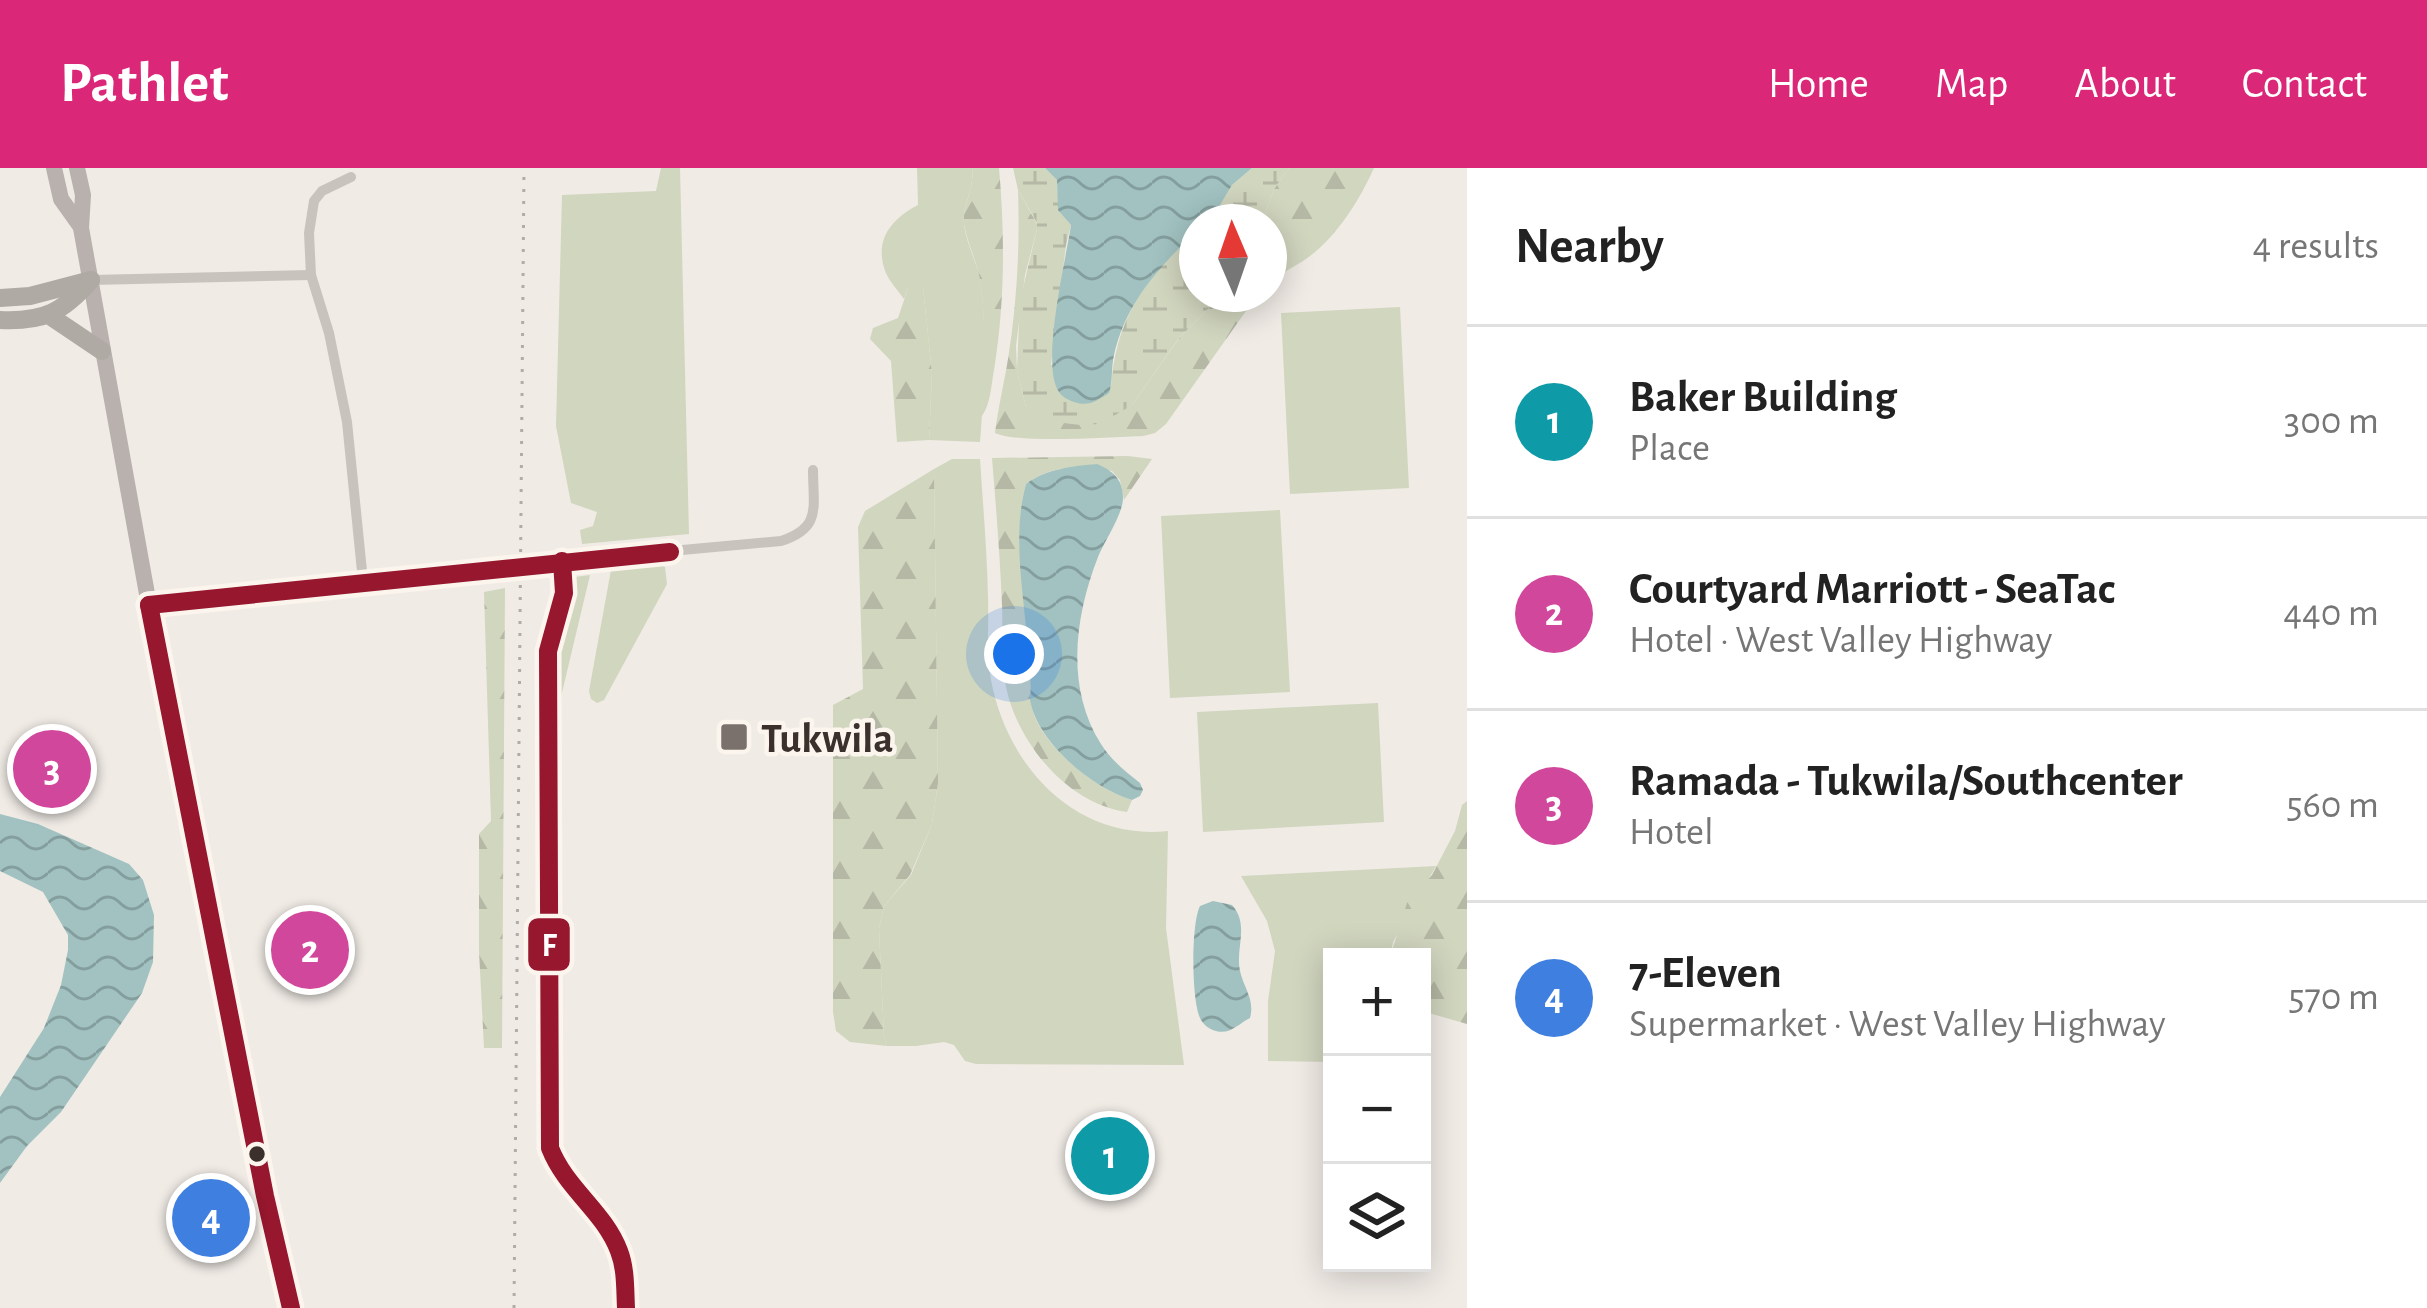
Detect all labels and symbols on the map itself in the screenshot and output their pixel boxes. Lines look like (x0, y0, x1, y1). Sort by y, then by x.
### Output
north arrow (1179, 204, 1287, 312)
your location (984, 624, 1044, 684)
place label: Tukwila (761, 718, 894, 760)
marker: Tukwila (718, 721, 750, 753)
pin: 3 (13, 724, 91, 814)
pin: 2 (271, 905, 349, 995)
line badge: F (526, 916, 572, 973)
text: F (541, 930, 557, 963)
pin: 1 (1071, 1111, 1149, 1201)
unlabelled marker (246, 1143, 268, 1165)
pin: 4 (172, 1173, 250, 1263)

